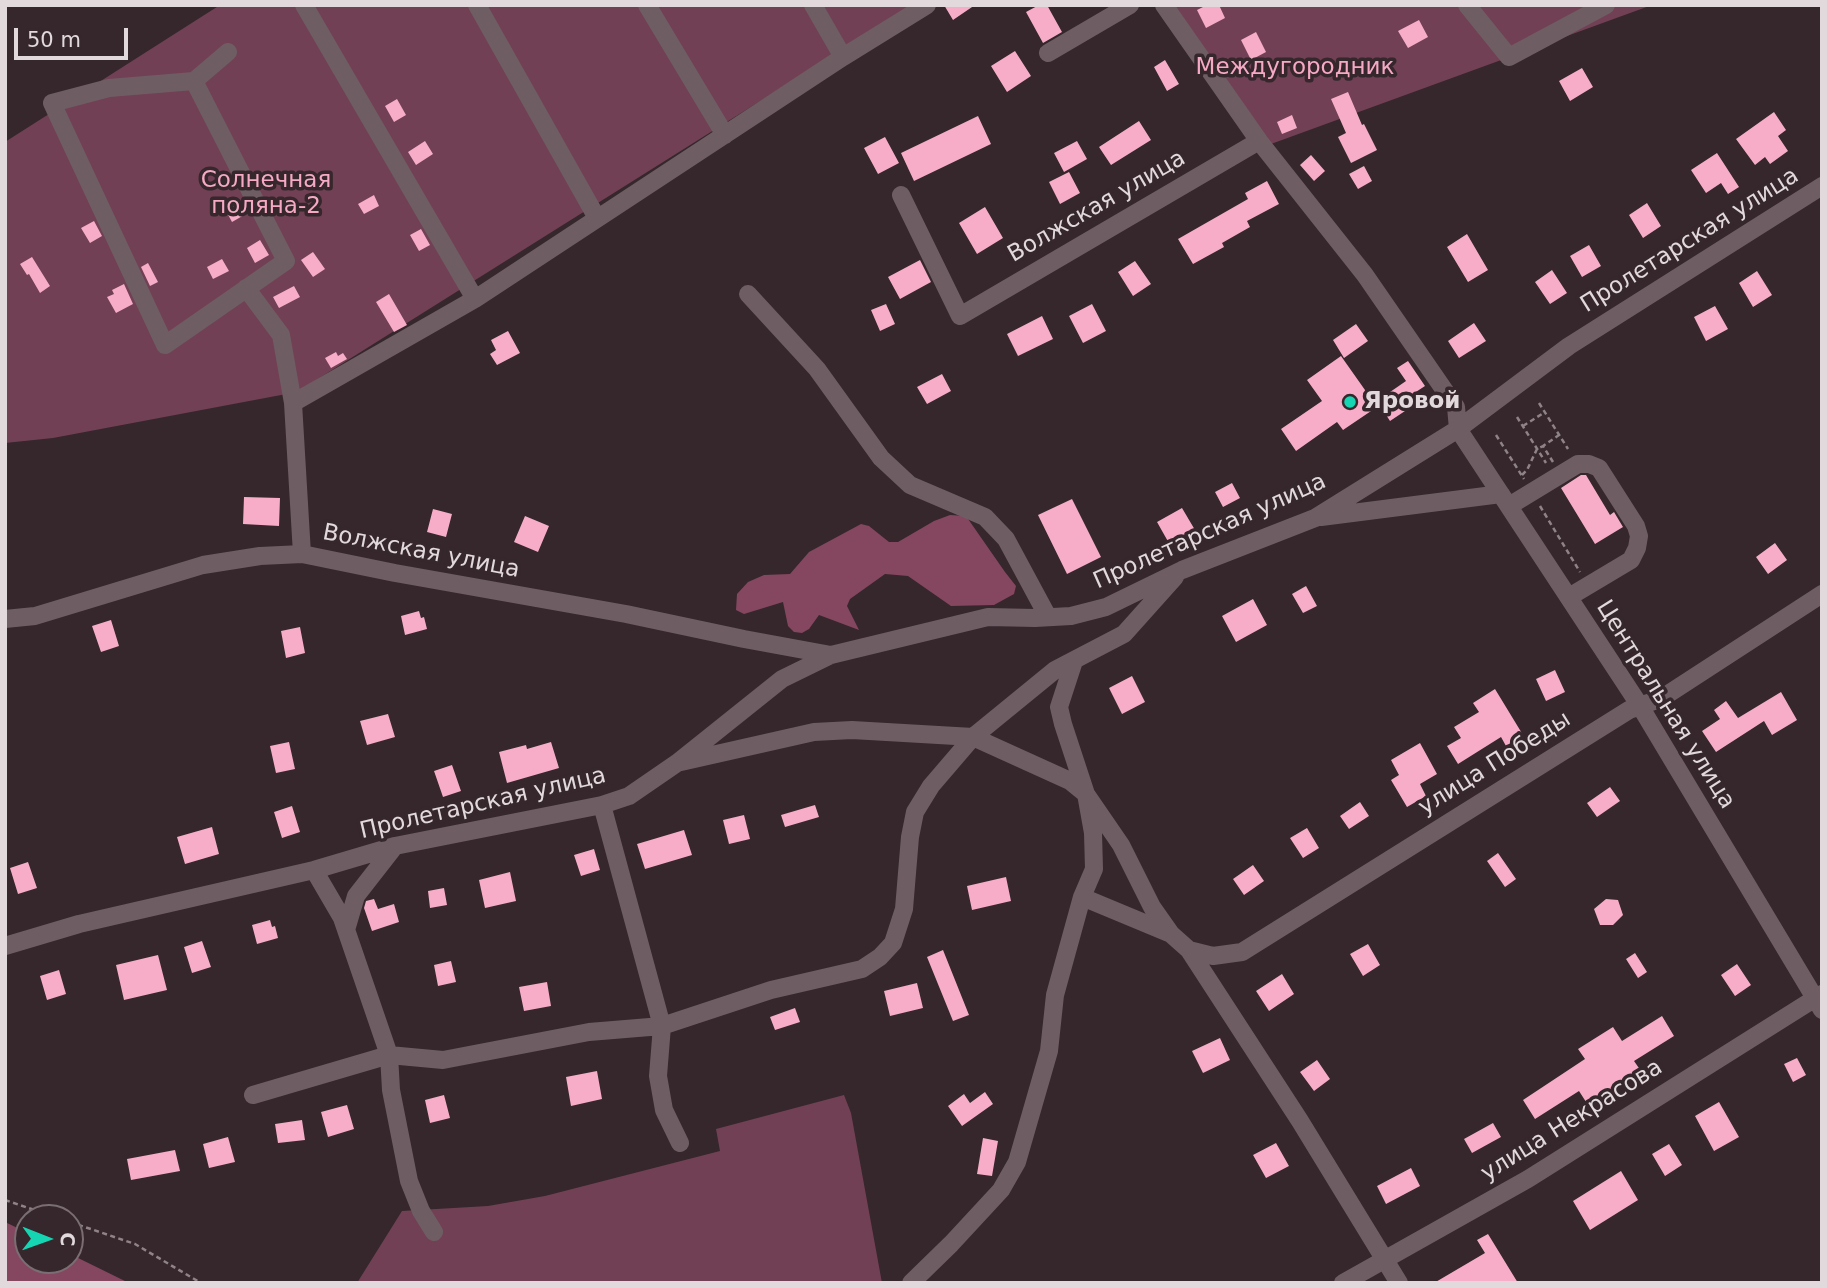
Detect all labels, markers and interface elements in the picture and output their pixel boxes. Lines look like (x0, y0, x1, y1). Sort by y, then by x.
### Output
scale bar (18, 14, 131, 58)
text: 50 m (27, 28, 81, 52)
park label: Междугородник (1196, 54, 1394, 82)
street label: Волжская улица (1003, 145, 1191, 269)
street label: Пролетарская улица (1576, 163, 1804, 319)
park label: Солнечная поляна-2 (201, 167, 331, 221)
place label: Яровой (1364, 388, 1460, 416)
marker: Яровой (1342, 394, 1358, 410)
street label: Пролетарская улица (1089, 468, 1331, 596)
street label: Волжская улица (320, 519, 522, 585)
street label: Центральная улица (1590, 596, 1740, 814)
street label: улица Победы (1414, 706, 1576, 822)
street label: Пролетарская улица (357, 762, 609, 846)
street label: улица Некрасова (1476, 1054, 1668, 1188)
north arrow (14, 1204, 84, 1274)
text: С (57, 1232, 79, 1246)

